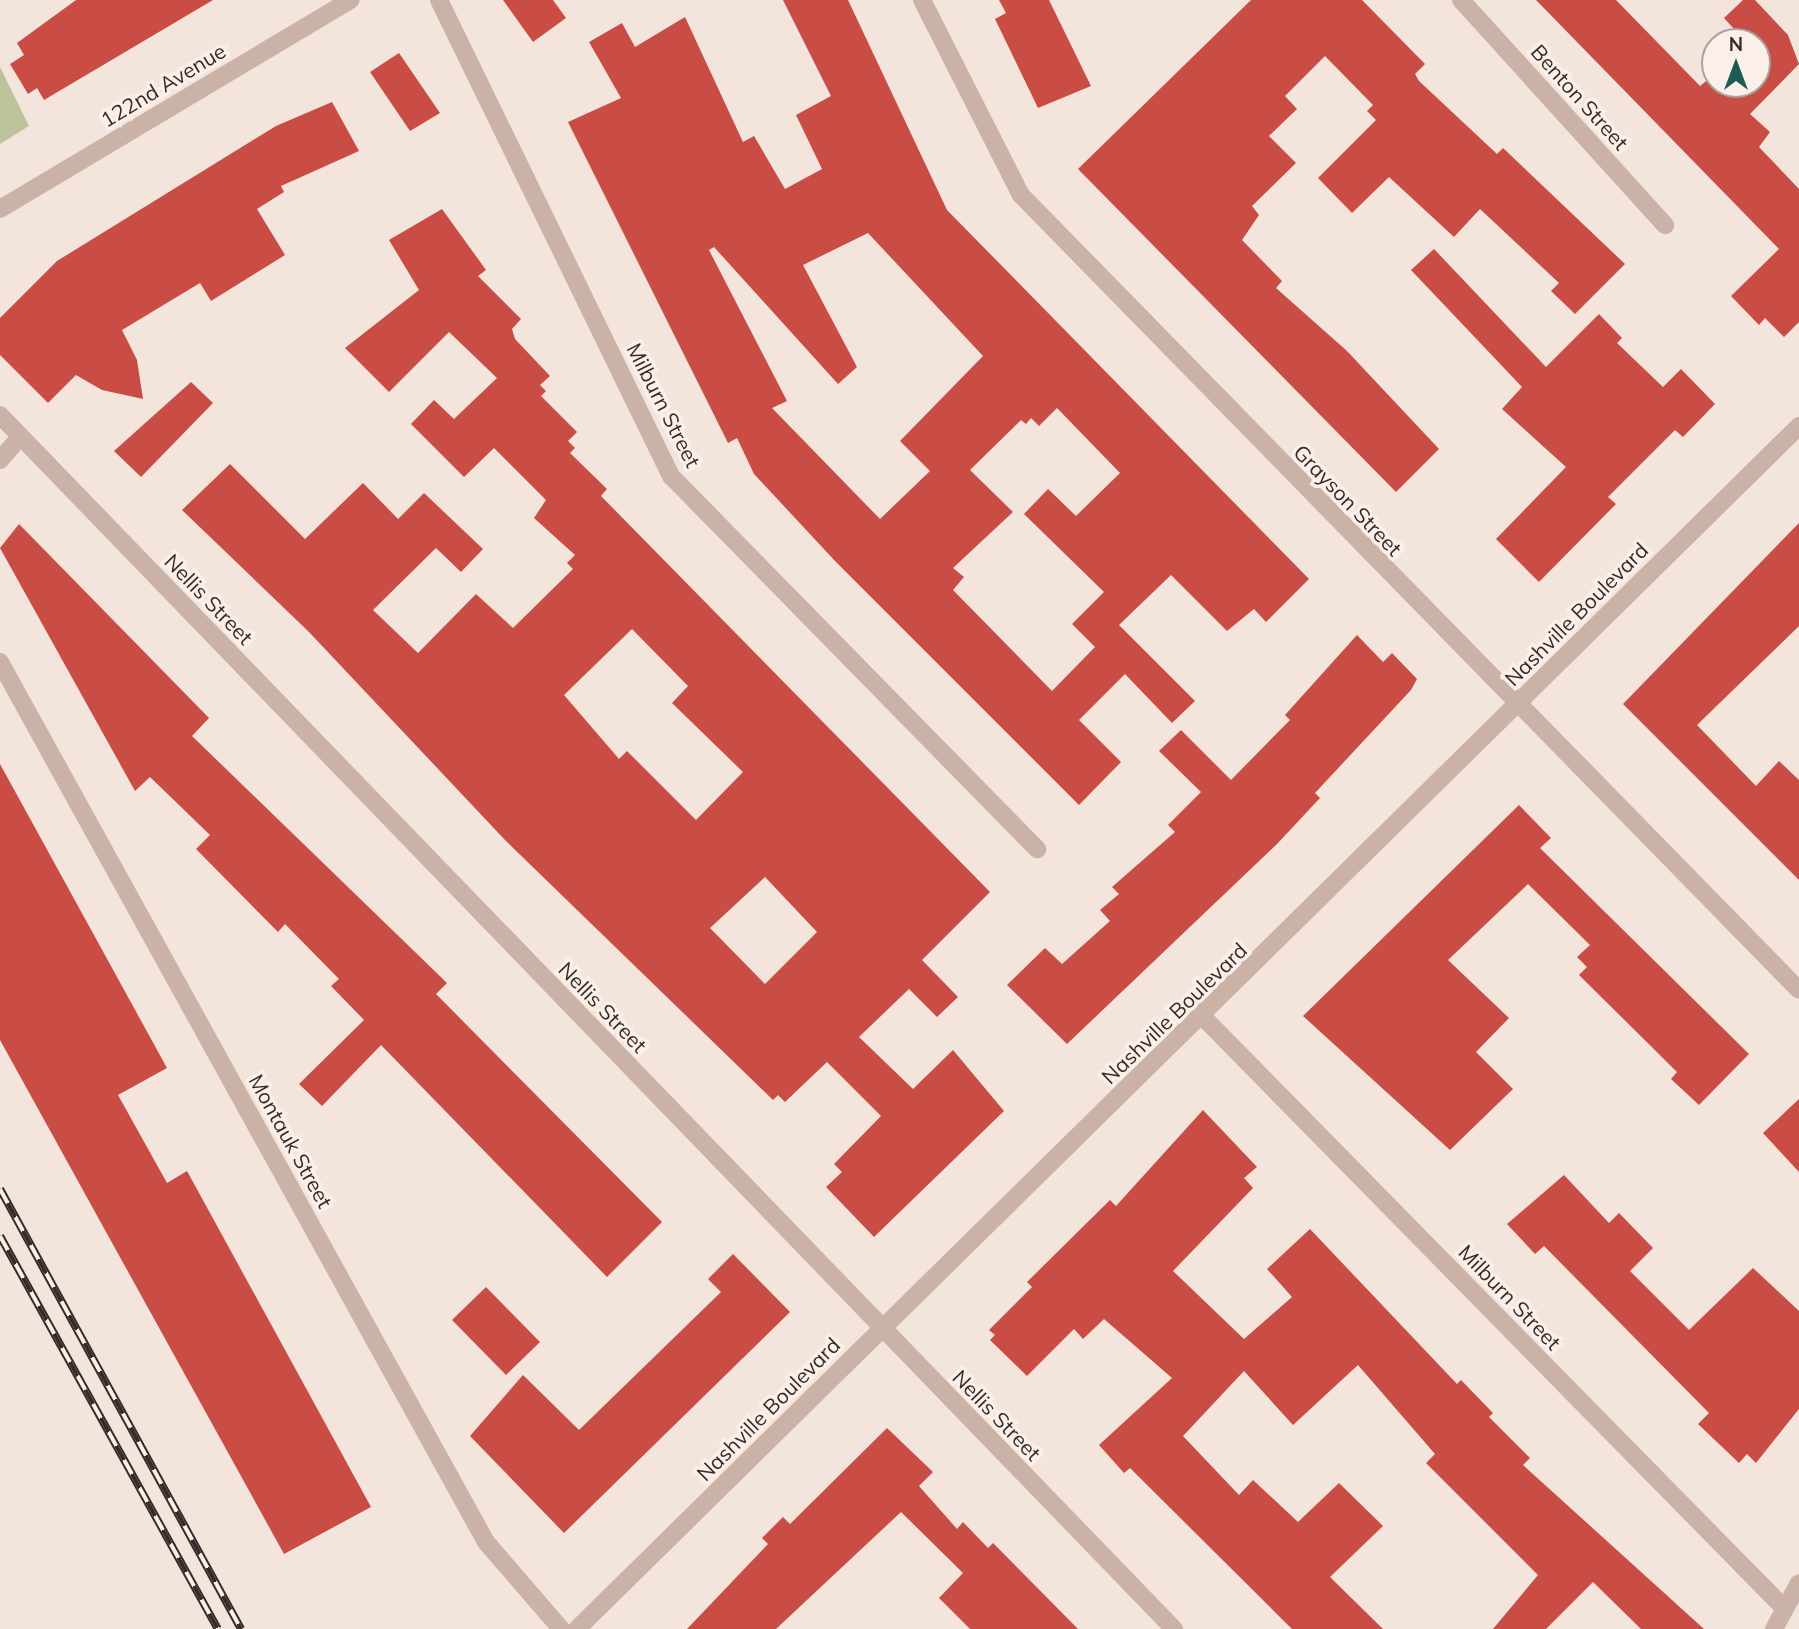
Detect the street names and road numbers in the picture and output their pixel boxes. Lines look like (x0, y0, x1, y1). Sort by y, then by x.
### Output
street label: 122nd Avenue (96, 38, 230, 132)
street label: Benton Street (1526, 39, 1634, 155)
street label: Milburn Street (622, 339, 706, 471)
street label: Grayson Street (1289, 439, 1407, 561)
street label: Nashville Boulevard (1499, 537, 1653, 691)
street label: Nellis Street (160, 548, 258, 650)
street label: Nashville Boulevard (1096, 937, 1252, 1089)
street label: Nellis Street (554, 956, 652, 1058)
street label: Montauk Street (244, 1070, 338, 1212)
street label: Milburn Street (1454, 1239, 1566, 1355)
street label: Nashville Boulevard (691, 1332, 845, 1486)
street label: Nellis Street (948, 1364, 1046, 1466)

